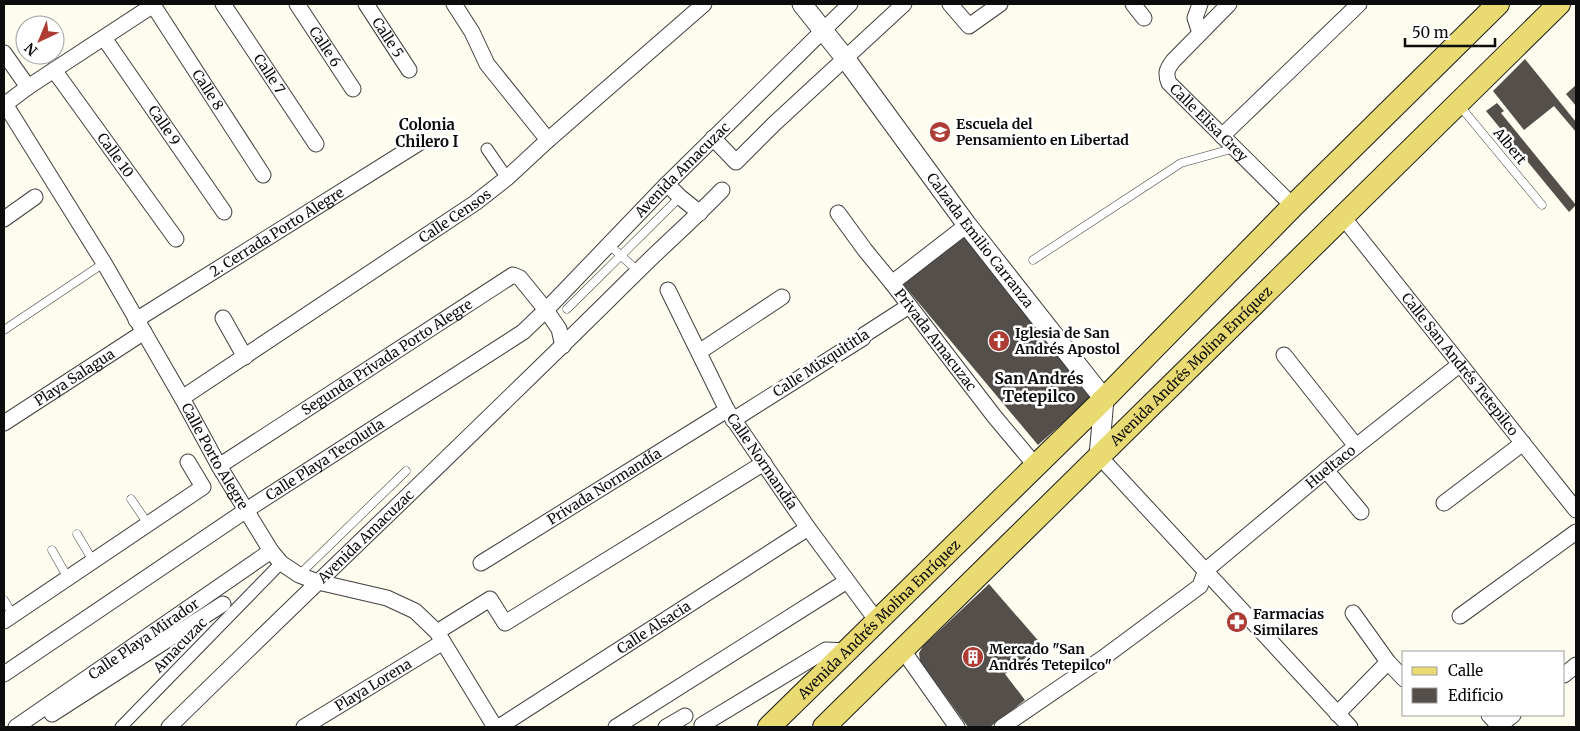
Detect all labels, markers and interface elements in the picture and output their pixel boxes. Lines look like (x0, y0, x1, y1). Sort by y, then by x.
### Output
street label: Calle 5 (368, 14, 407, 61)
north arrow (15, 15, 65, 65)
scale bar (1405, 15, 1495, 47)
street label: Calle 6 (305, 23, 345, 70)
text: 50 m (1412, 23, 1449, 42)
text: N (21, 39, 41, 60)
street label: Calle 7 (250, 51, 289, 97)
street label: Calle 8 (188, 66, 228, 113)
street label: Calle Elisa Grey (1166, 80, 1253, 166)
street label: Calle 9 (144, 102, 184, 149)
district label: Colonia Chilero I (395, 115, 459, 151)
place label: Escuela del Pensamiento en Libertad (956, 115, 1129, 149)
street label: Avenida Amacuzac (630, 118, 733, 222)
school or university icon: Escuela del Pensamiento en Libertad (928, 120, 952, 144)
street label: Albert (1489, 123, 1531, 168)
street label: Calle 10 (93, 129, 138, 181)
street label: Calzada Emilio Carranza (923, 169, 1038, 312)
street label: 2. Cerrada Porto Alegre (206, 183, 347, 281)
street label: Calle Censos (415, 185, 495, 247)
street label: Avenida Andrés Molina Enríquez (1106, 282, 1276, 450)
street label: Privada Amacuzac (891, 285, 980, 395)
street label: Calle San Andrés Tetepilco (1398, 289, 1522, 439)
street label: Segunda Privada Porto Alegre (298, 295, 475, 419)
place label: Iglesia de San Andrés Apostol (1014, 324, 1121, 358)
street label: Calle Mixquititla (769, 325, 873, 401)
church icon: Iglesia de San Andrés Apostol (987, 329, 1011, 353)
street label: Playa Salagua (31, 344, 118, 410)
district label: San Andrés Tetepilco (994, 368, 1084, 406)
street label: Calle Porto Alegre (177, 400, 252, 513)
street label: Calle Normandía (723, 410, 802, 513)
street label: Calle Playa Tecolutla (262, 414, 388, 504)
street label: Hueltaco (1302, 441, 1359, 492)
street label: Privada Normandía (544, 444, 665, 529)
street label: Avenida Amacuzac (313, 486, 418, 588)
street label: Avenida Andrés Molina Enríquez (793, 536, 964, 703)
street label: Calle Playa Mirador (85, 594, 202, 683)
street label: Calle Alsacia (613, 597, 694, 658)
place label: Farmacias Similares (1253, 605, 1324, 639)
pharmacy icon: Farmacias Similares (1225, 610, 1249, 634)
street label: Amacuzac (149, 614, 211, 677)
place label: Mercado "San Andrés Tetepilco" (988, 640, 1112, 674)
building icon: Mercado "San Andrés Tetepilco" (961, 645, 985, 669)
legend (1402, 651, 1565, 716)
street label: Playa Lorena (332, 654, 415, 715)
text: Calle (1448, 661, 1483, 680)
text: Edificio (1448, 686, 1504, 705)

